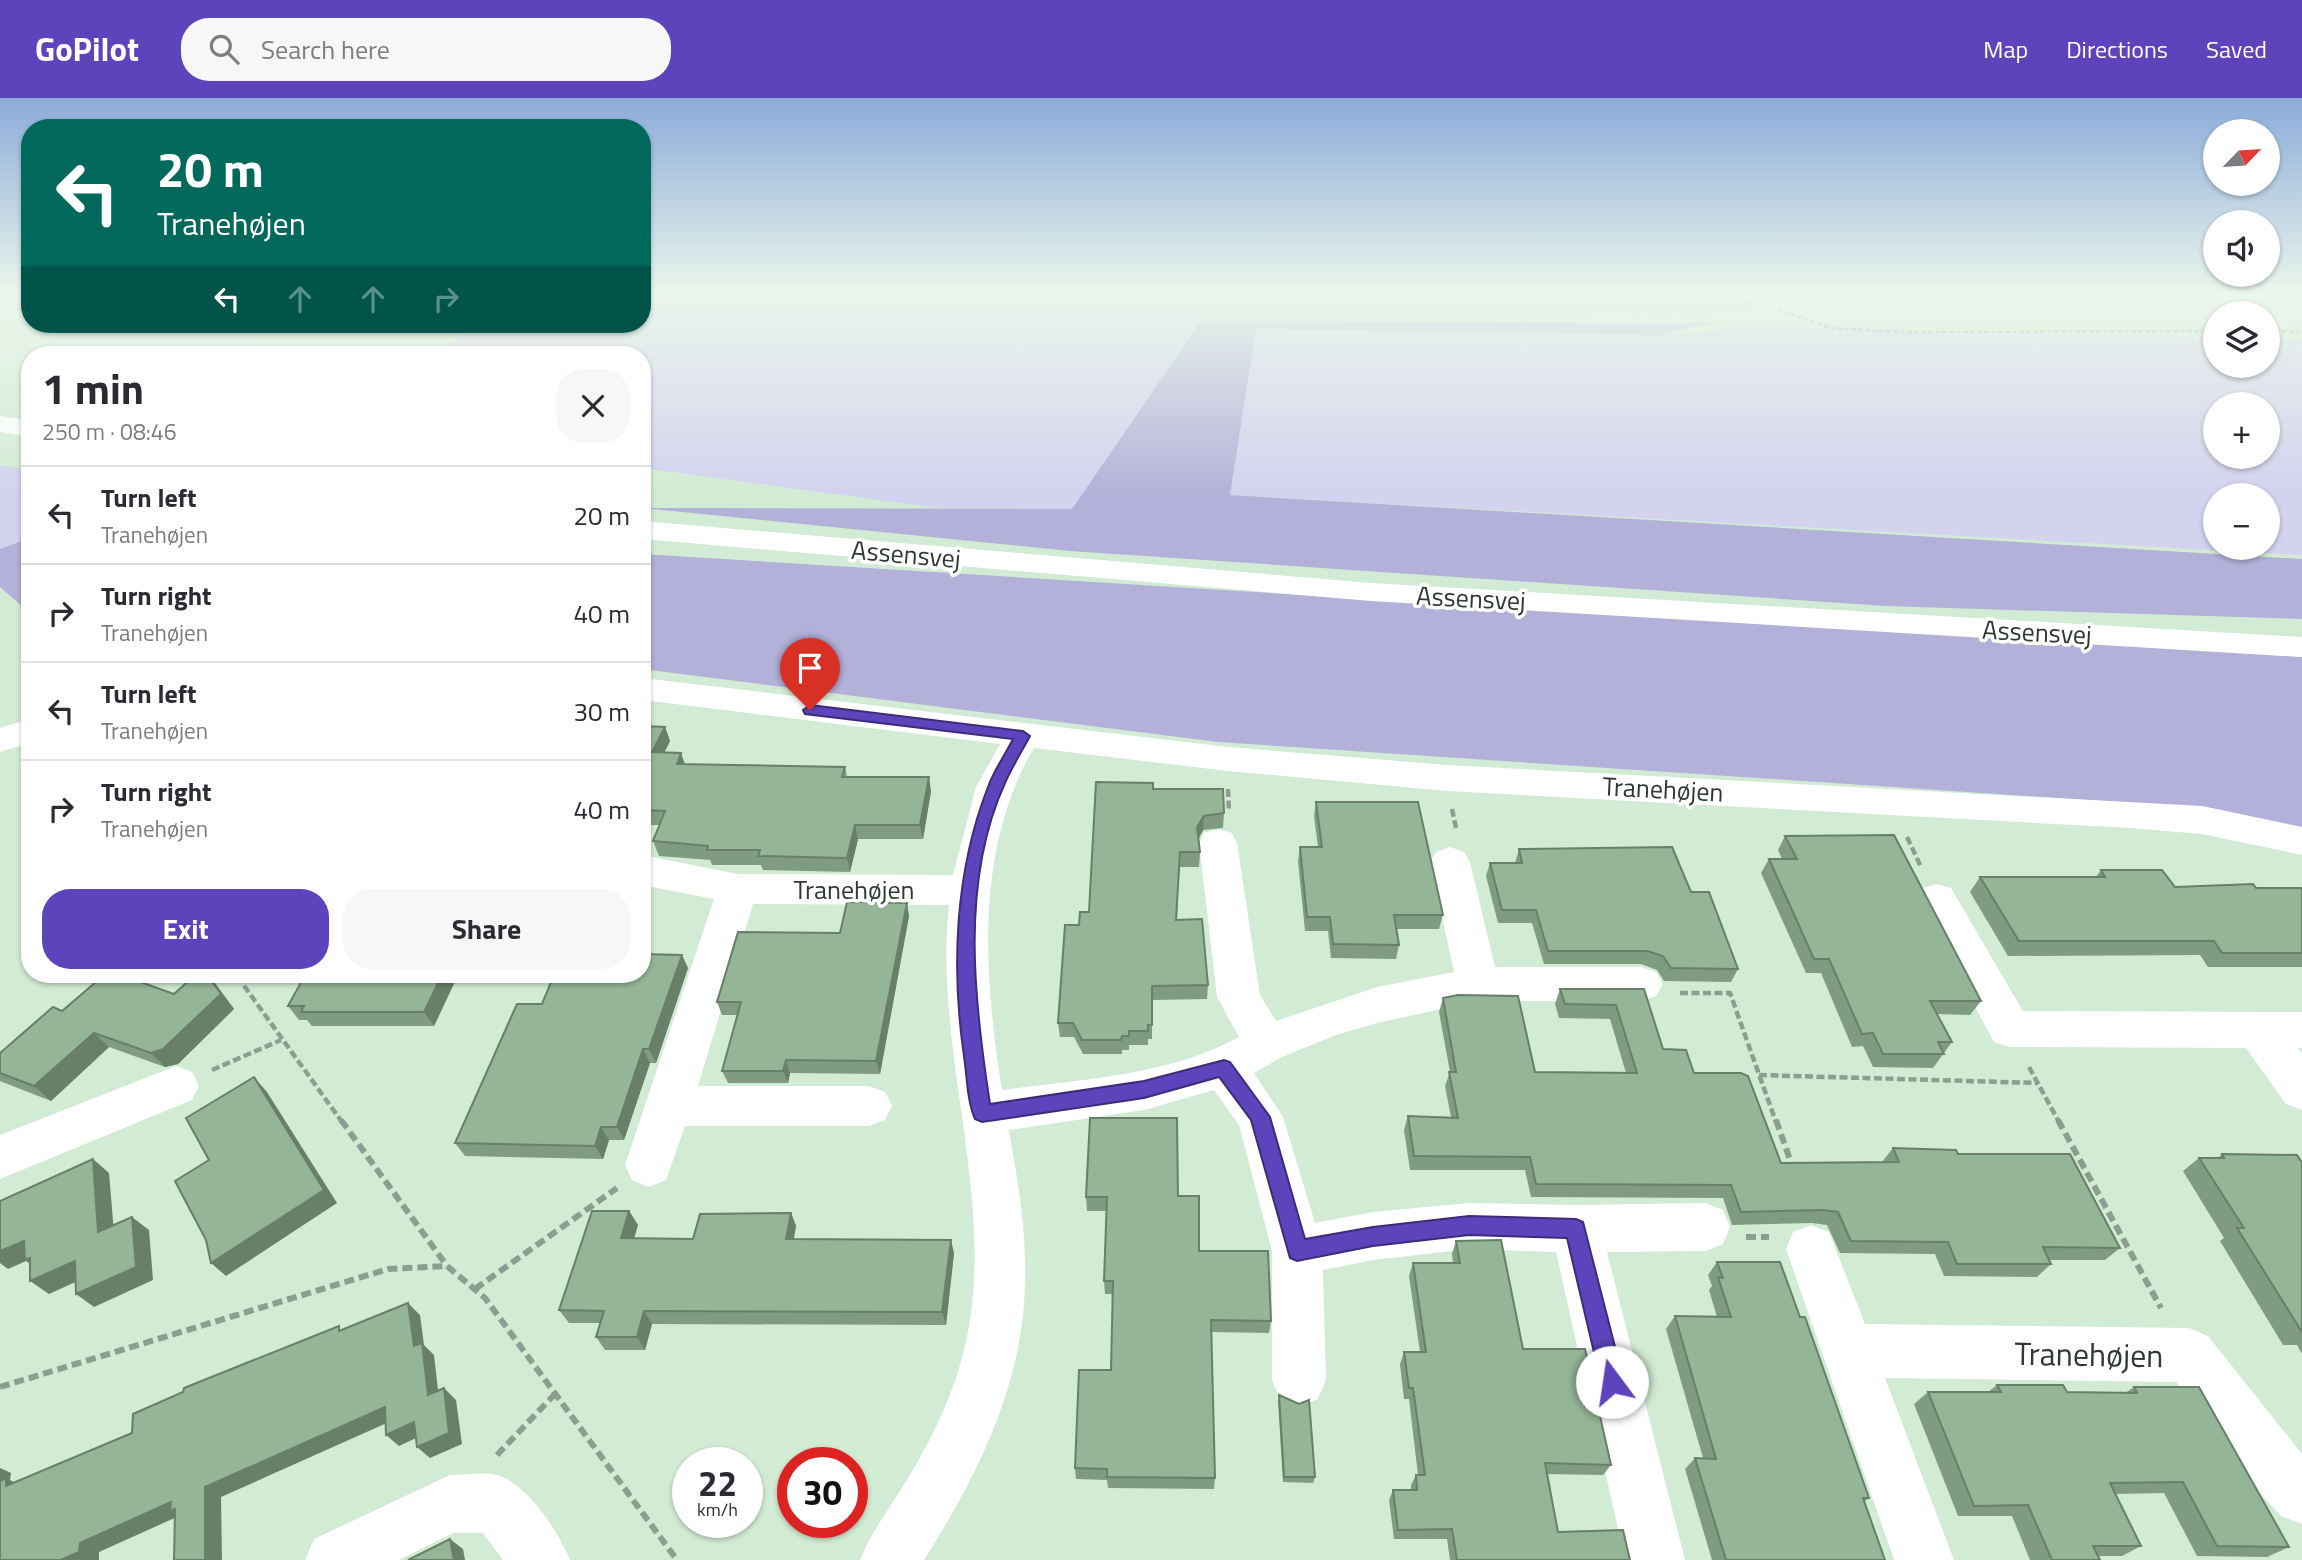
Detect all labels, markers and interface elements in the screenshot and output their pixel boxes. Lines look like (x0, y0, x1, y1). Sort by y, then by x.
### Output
search box (181, 18, 671, 81)
text: GoPilot (35, 24, 139, 74)
icon: search (205, 30, 243, 68)
text: Search here (261, 30, 390, 69)
text: Map (1983, 31, 2028, 67)
text: Directions (2066, 31, 2168, 67)
text: Saved (2206, 31, 2267, 67)
north arrow (2203, 119, 2280, 196)
map controls (2203, 119, 2280, 560)
text: 20 m (157, 131, 264, 206)
icon: left (42, 147, 133, 238)
text: Tranehøjen (157, 199, 306, 247)
button: sound (2203, 210, 2280, 287)
icon: left (208, 280, 246, 318)
icon: ahead (281, 280, 319, 318)
icon: ahead (354, 280, 392, 318)
icon: right (427, 280, 465, 318)
button: layers (2203, 301, 2280, 378)
text: 1 min (42, 356, 144, 420)
button: close (556, 369, 630, 443)
button: + (2203, 392, 2280, 469)
text: 250 m · 08:46 (42, 414, 177, 449)
text: Turn left (101, 478, 196, 517)
button: − (2203, 483, 2280, 560)
icon: left (42, 496, 80, 534)
text: 20 m (573, 496, 630, 535)
text: Tranehøjen (101, 517, 208, 552)
street label: Assensvej (850, 530, 962, 578)
text: Turn right (101, 576, 212, 615)
street label: Assensvej (1415, 576, 1527, 620)
icon: right (42, 594, 80, 632)
text: 40 m (573, 594, 630, 633)
street label: Assensvej (1981, 610, 2093, 654)
text: Tranehøjen (101, 615, 208, 650)
pin (780, 638, 840, 710)
icon: arrive (791, 649, 829, 687)
text: Turn left (101, 674, 196, 713)
icon: left (42, 692, 80, 730)
text: 30 m (573, 692, 630, 731)
text: Tranehøjen (101, 713, 208, 748)
street label: Tranehøjen (1602, 766, 1724, 812)
text: Turn right (101, 772, 212, 811)
icon: right (42, 790, 80, 828)
text: 40 m (573, 790, 630, 829)
text: Tranehøjen (101, 811, 208, 846)
street label: Tranehøjen (793, 870, 915, 909)
button: Exit (42, 889, 329, 969)
button: Share (343, 889, 630, 969)
street label: Tranehøjen (2014, 1329, 2164, 1379)
position arrow (1575, 1345, 1649, 1419)
speed limit sign: 30 (777, 1447, 868, 1538)
text: 22 (698, 1456, 737, 1510)
text: km/h (697, 1496, 738, 1523)

